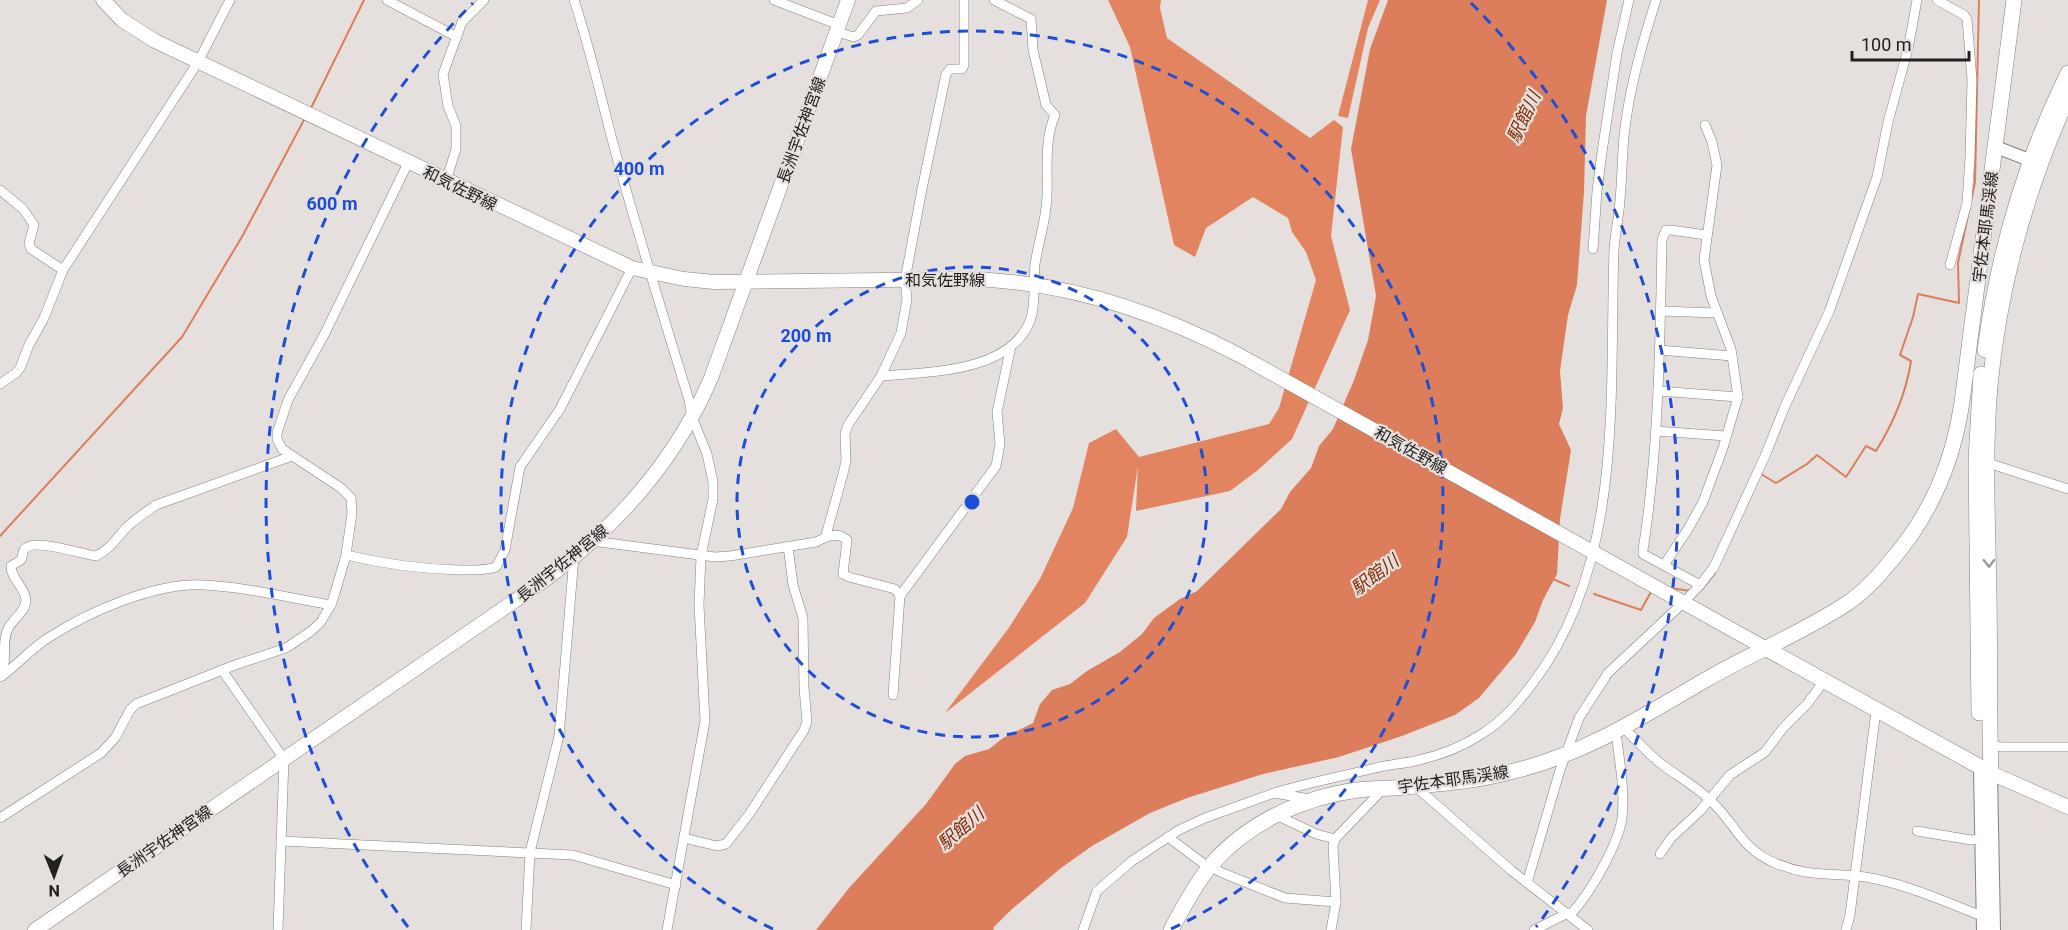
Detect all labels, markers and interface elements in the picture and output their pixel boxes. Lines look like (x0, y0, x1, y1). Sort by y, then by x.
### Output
scale bar (1852, 24, 1969, 62)
text: 100 m (1861, 34, 1912, 55)
street label: 長洲宇佐神宮線 (773, 74, 830, 186)
water label: 駅館川 (1503, 86, 1545, 146)
text: 400 m (613, 158, 665, 179)
street label: 和気佐野線 (420, 162, 500, 215)
street label: 宇佐本耶馬渓線 (1969, 170, 2002, 284)
text: 600 m (306, 193, 358, 214)
street label: 和気佐野線 (905, 271, 985, 290)
text: 200 m (780, 325, 832, 346)
street label: 和気佐野線 (1371, 423, 1450, 478)
centre of rings (962, 492, 982, 512)
street label: 長洲宇佐神宮線 (513, 521, 612, 606)
water label: 駅館川 (1347, 549, 1404, 599)
one-way arrow (1983, 559, 1995, 568)
street label: 宇佐本耶馬渓線 (1396, 762, 1510, 797)
street label: 長洲宇佐神宮線 (113, 802, 216, 881)
water label: 駅館川 (933, 802, 989, 854)
north arrow (24, 846, 84, 906)
text: N (48, 881, 60, 900)

